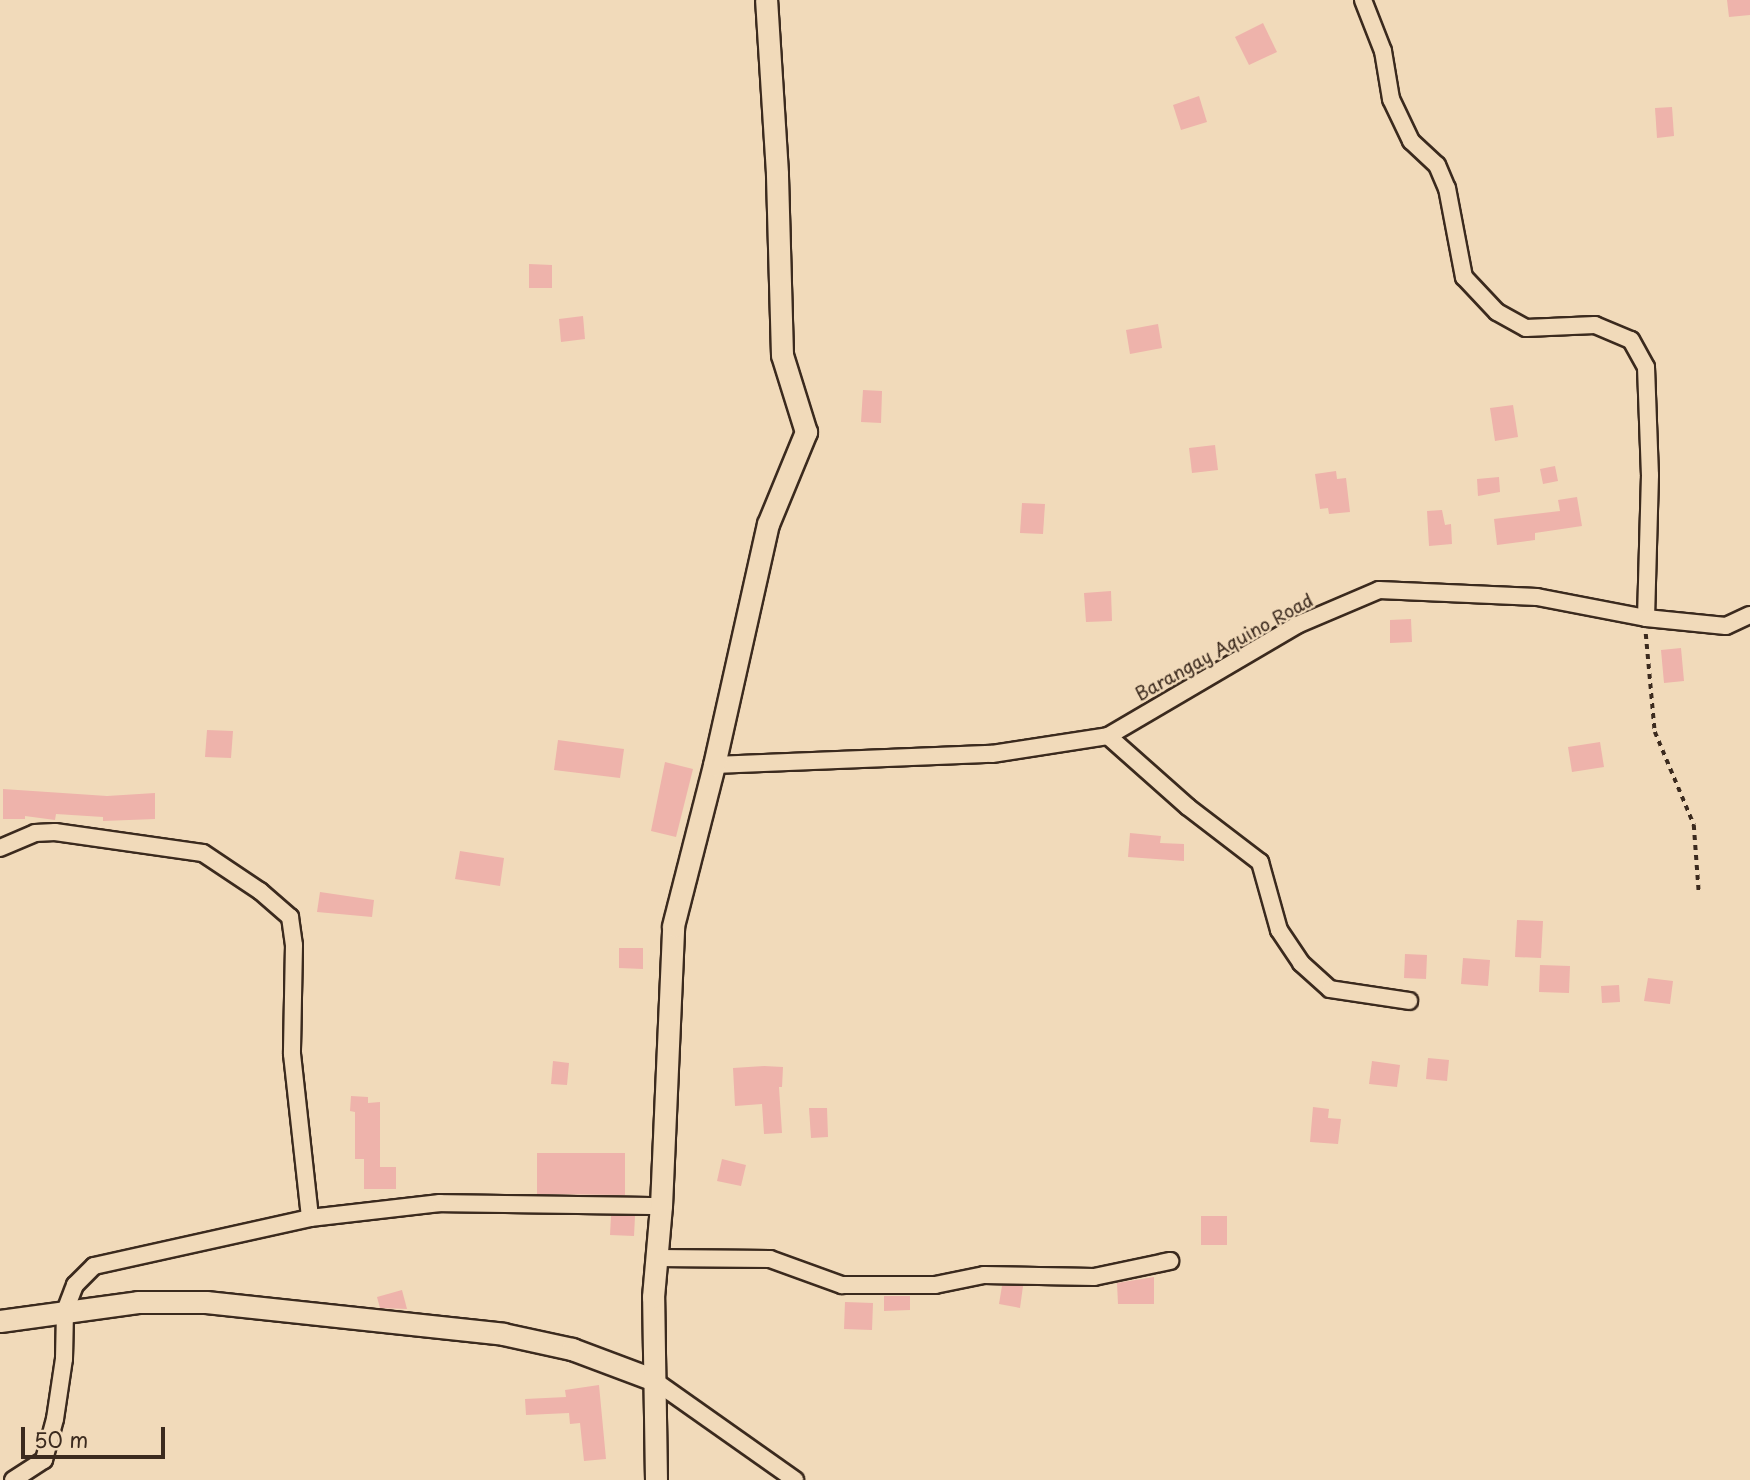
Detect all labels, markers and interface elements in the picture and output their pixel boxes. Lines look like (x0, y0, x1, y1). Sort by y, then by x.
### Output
street label: Barangay Aquino Road (1131, 589, 1317, 705)
scale bar (24, 1414, 168, 1458)
text: 50 m (34, 1423, 88, 1455)

